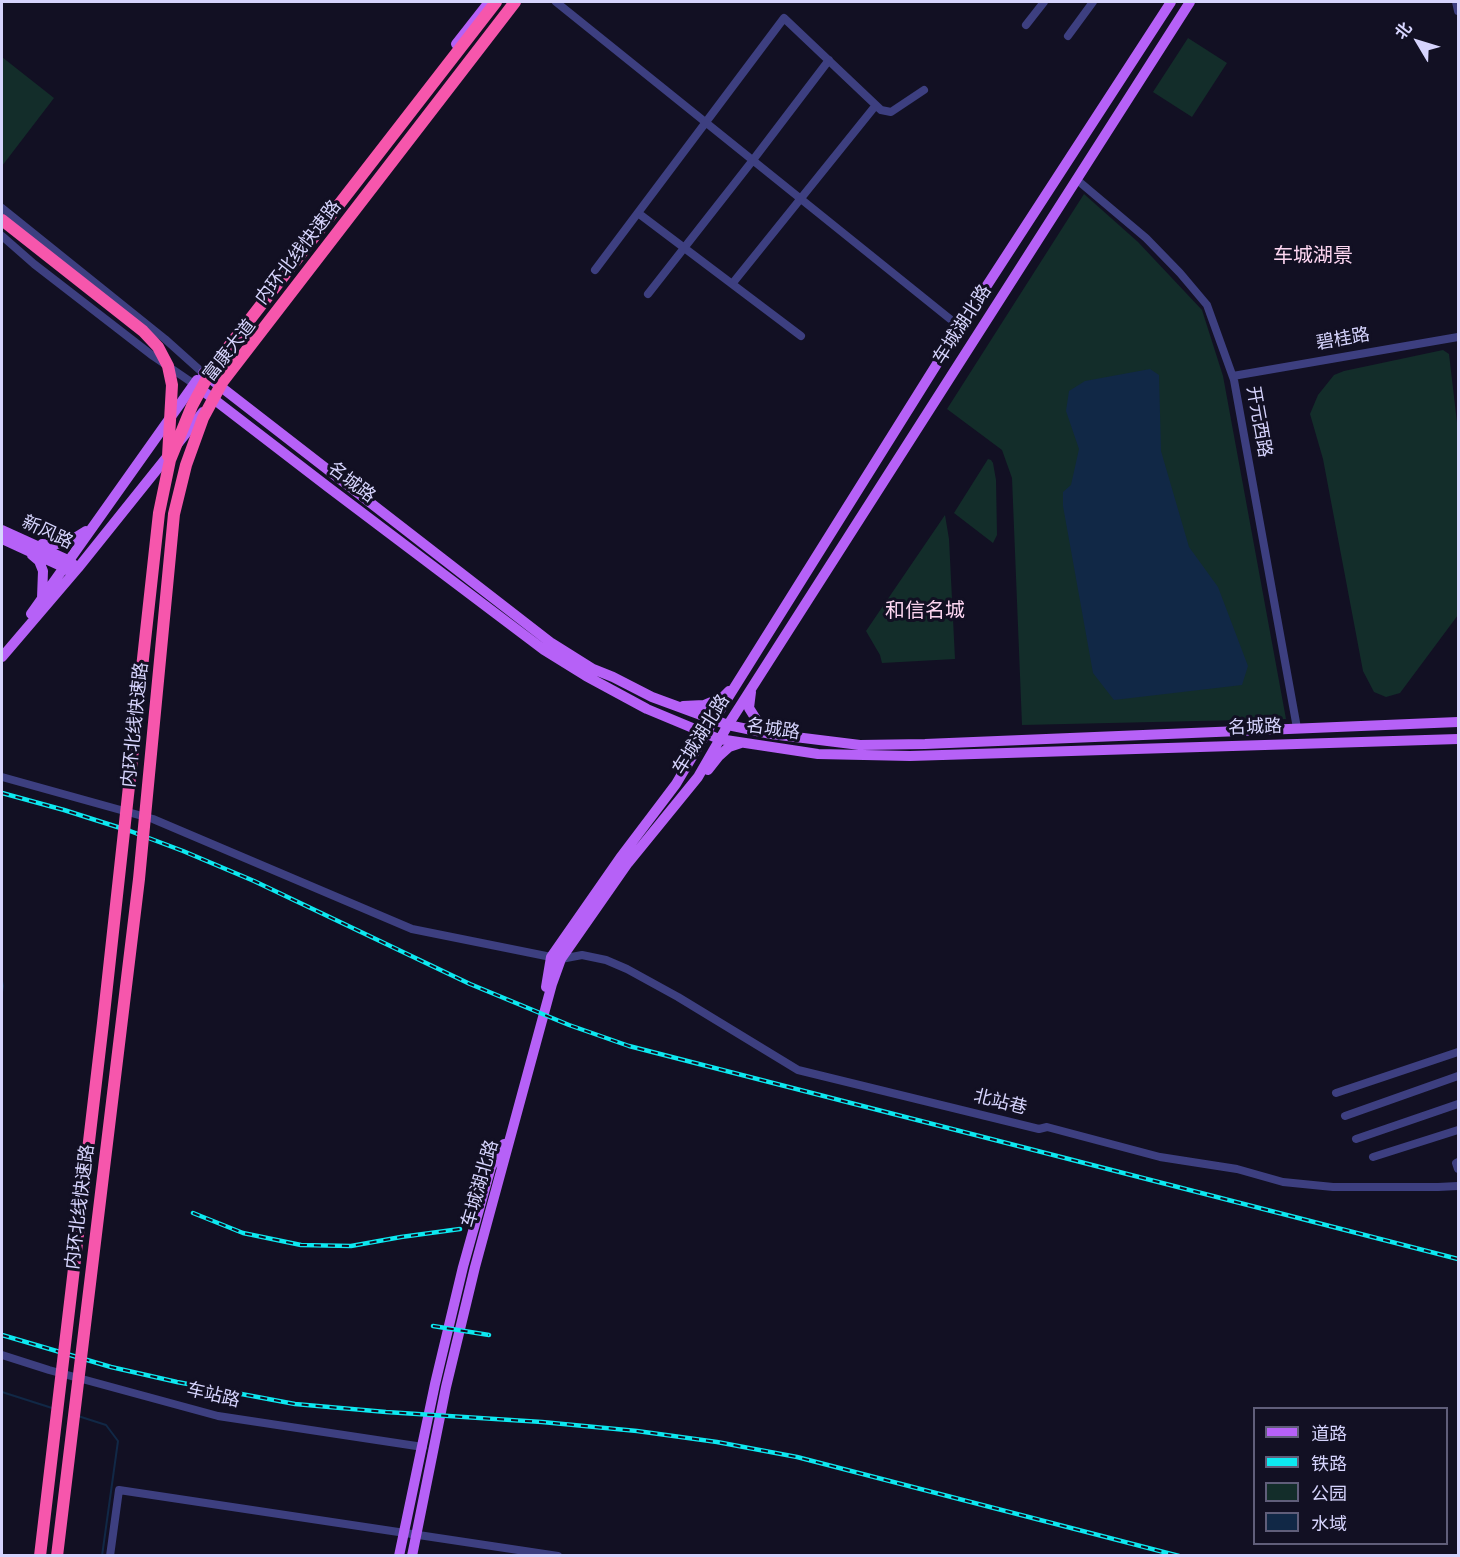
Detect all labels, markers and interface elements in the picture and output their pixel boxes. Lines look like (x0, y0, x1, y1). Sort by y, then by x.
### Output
north arrow (1388, 12, 1448, 72)
text: 北 (1391, 18, 1416, 43)
street label: 内环北线快速路 (252, 197, 346, 309)
district label: 车城湖景 (1273, 245, 1353, 269)
street label: 车城湖北路 (929, 281, 997, 369)
street label: 富康大道 (199, 316, 261, 386)
street label: 碧桂路 (1315, 325, 1371, 355)
street label: 开元西路 (1241, 385, 1275, 459)
street label: 名城路 (323, 458, 379, 508)
street label: 新风路 (18, 512, 76, 554)
district label: 和信名城 (885, 600, 965, 624)
street label: 内环北线快速路 (119, 661, 153, 789)
street label: 车城湖北路 (669, 691, 735, 779)
street label: 名城路 (745, 716, 801, 744)
street label: 名城路 (1228, 716, 1282, 740)
street label: 北站巷 (971, 1086, 1029, 1120)
street label: 车城湖北路 (458, 1138, 504, 1230)
street label: 内环北线快速路 (63, 1143, 99, 1271)
street label: 车站路 (184, 1379, 242, 1413)
legend (1253, 1407, 1448, 1545)
text: 道路 (1311, 1423, 1347, 1444)
text: 铁路 (1311, 1453, 1347, 1474)
text: 公园 (1311, 1483, 1347, 1504)
text: 水域 (1311, 1513, 1347, 1534)

